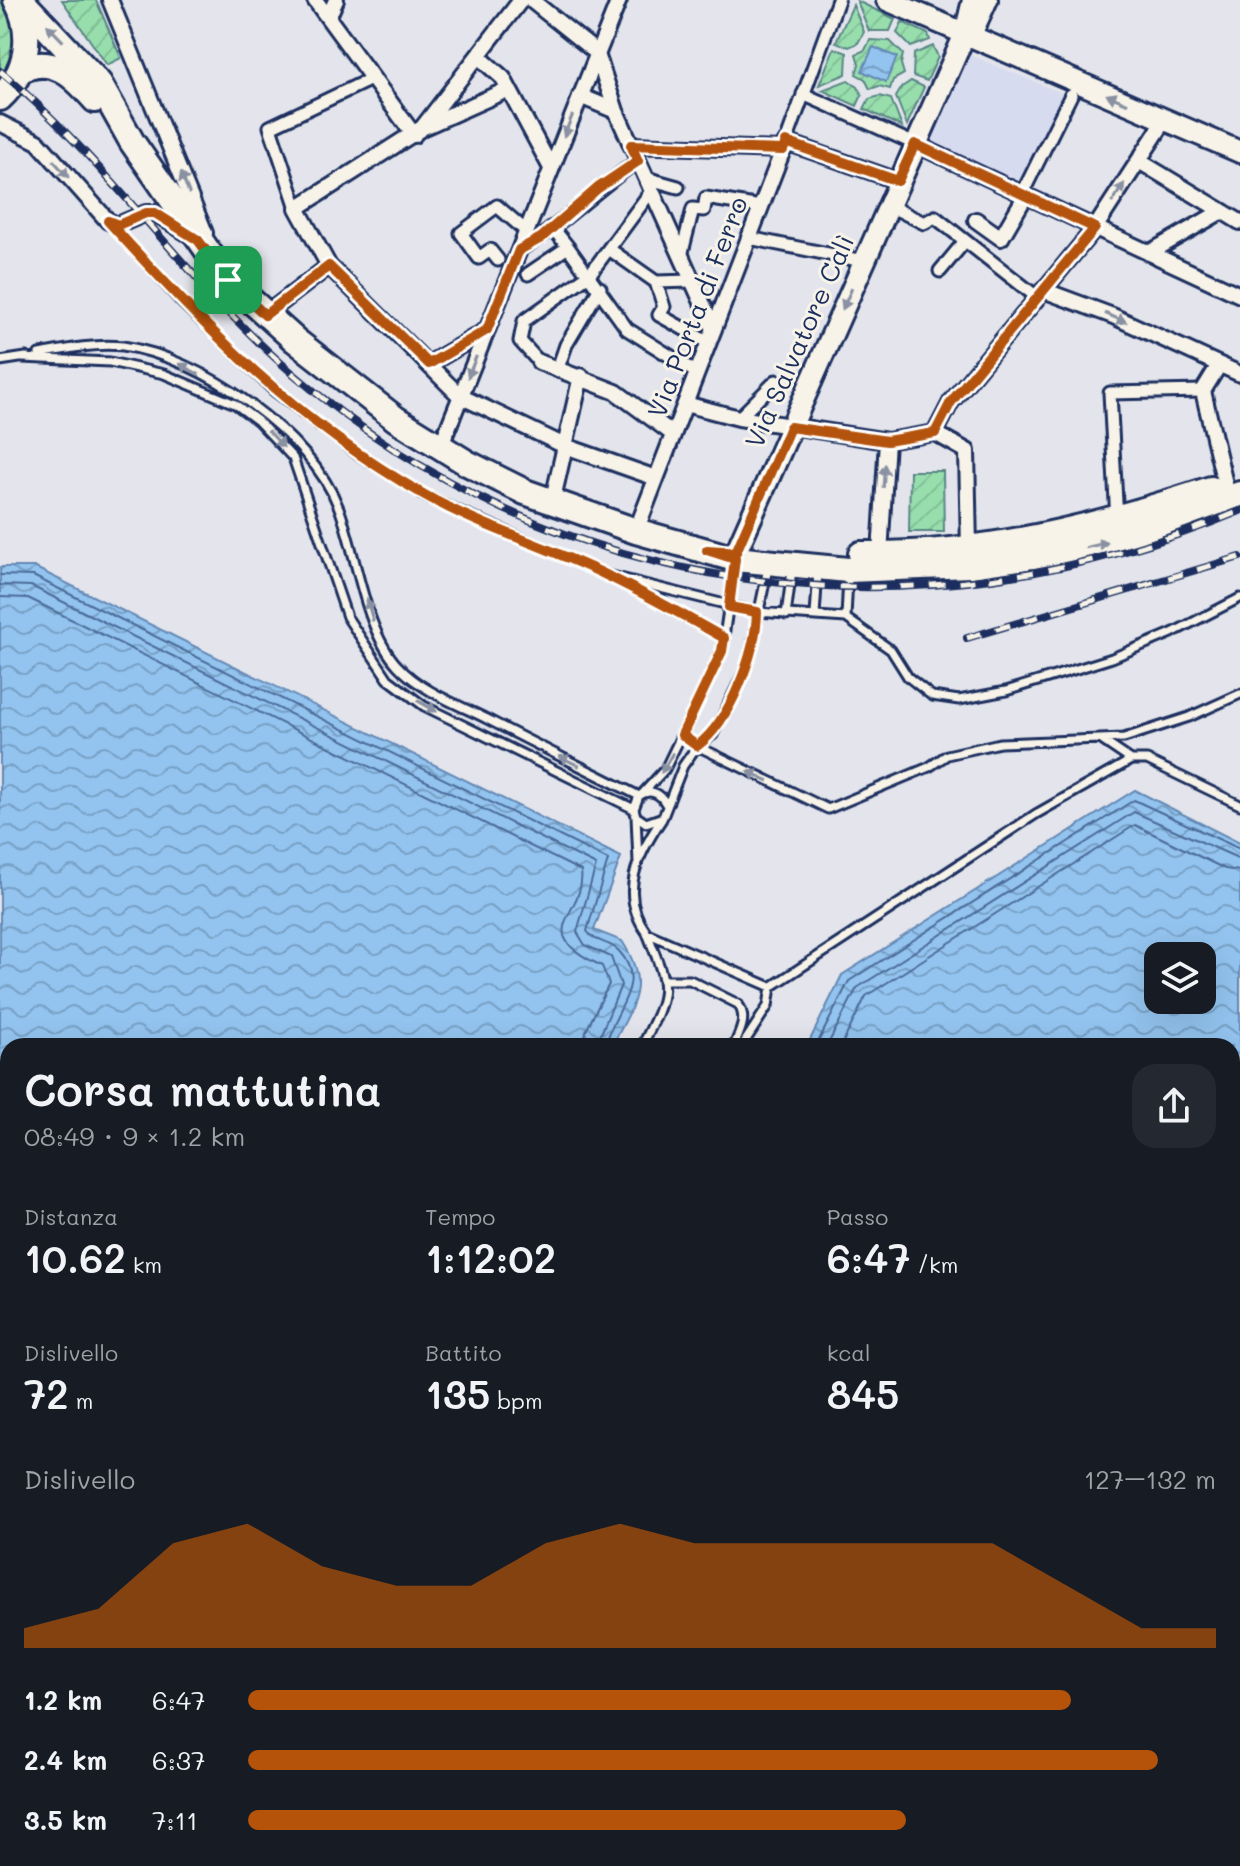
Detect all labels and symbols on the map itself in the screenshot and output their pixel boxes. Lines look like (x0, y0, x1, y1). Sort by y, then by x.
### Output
one-way arrow (46, 24, 65, 43)
one-way arrow (1105, 93, 1129, 106)
one-way arrow (561, 114, 574, 138)
one-way arrow (52, 159, 70, 178)
one-way arrow (178, 171, 191, 195)
one-way arrow (1110, 183, 1125, 204)
street label: Via Porta di Ferro (639, 191, 755, 423)
street label: Via Salvatore Calì (737, 229, 861, 453)
pin (194, 246, 262, 314)
one-way arrow (840, 287, 853, 311)
one-way arrow (1104, 312, 1128, 325)
one-way arrow (465, 355, 478, 379)
one-way arrow (178, 362, 201, 376)
one-way arrow (266, 429, 284, 448)
one-way arrow (878, 463, 891, 488)
one-way arrow (1084, 538, 1109, 551)
one-way arrow (364, 597, 376, 622)
one-way arrow (416, 699, 438, 713)
one-way arrow (660, 752, 674, 774)
one-way arrow (558, 754, 581, 767)
one-way arrow (746, 769, 770, 783)

